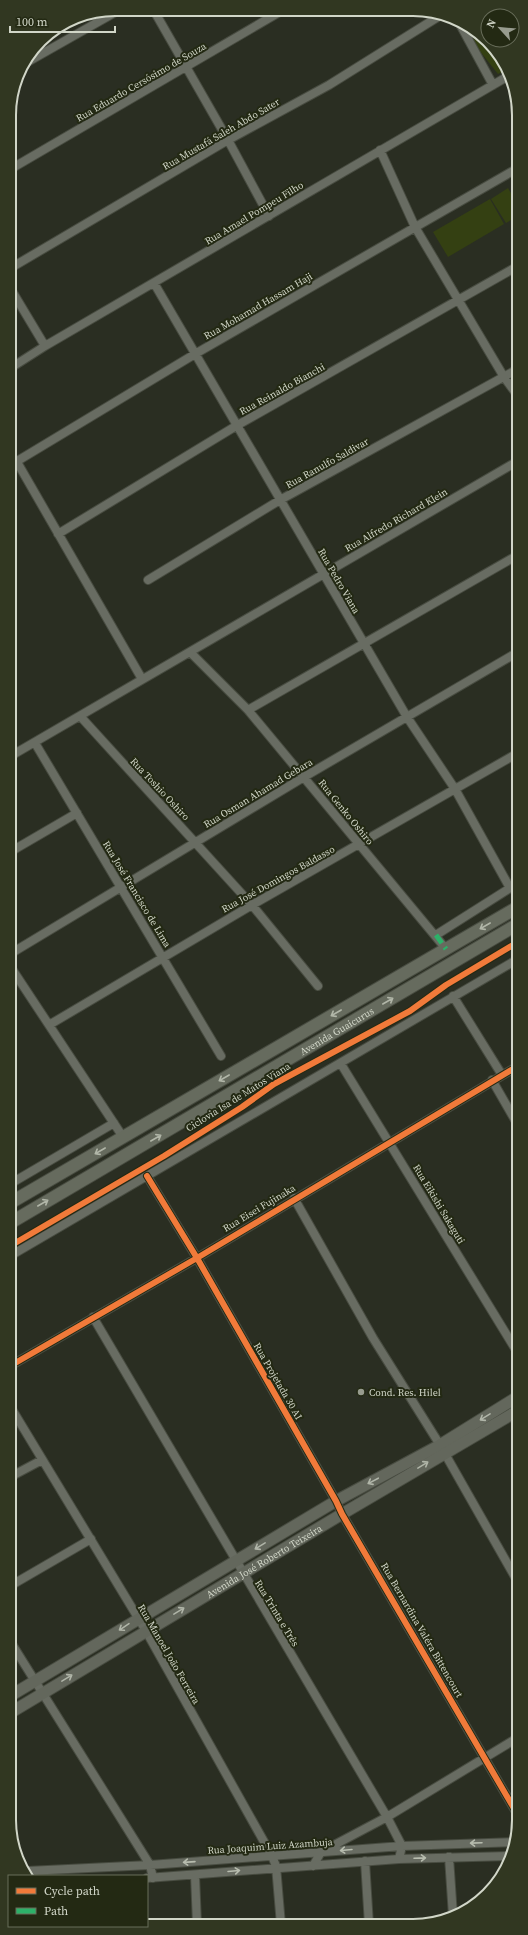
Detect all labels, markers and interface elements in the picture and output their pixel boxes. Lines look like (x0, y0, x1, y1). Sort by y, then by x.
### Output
scale bar (10, 8, 115, 34)
north arrow (480, 8, 520, 48)
text: 100 m (16, 14, 48, 30)
text: N (483, 17, 500, 31)
street label: Rua Eduardo Cersósimo de Souza (74, 39, 209, 125)
street label: Rua Mustafá Saleh Abdo Sater (160, 95, 283, 173)
street label: Rua Amael Pompeu Filho (202, 178, 306, 248)
street label: Rua Mohamad Hassam Haji (201, 270, 315, 342)
street label: Rua Reinaldo Bianchi (237, 360, 327, 418)
street label: Rua Ranulfo Saldivar (283, 434, 372, 491)
street label: Rua Alfredo Richard Klein (342, 485, 450, 555)
street label: Rua Pedro Viana (315, 546, 363, 617)
street label: Rua Toshio Oshiro (128, 755, 193, 824)
street label: Rua Osman Ahamad Gebara (201, 755, 316, 831)
street label: Rua Genko Oshiro (316, 777, 377, 848)
street label: Rua José Francisco de Lima (100, 838, 175, 951)
street label: Rua José Domingos Baldasso (219, 842, 337, 916)
one-way arrow (479, 923, 491, 931)
one-way arrow (382, 996, 394, 1004)
street label: Avenida Guaicurus (297, 1004, 376, 1058)
one-way arrow (330, 1009, 342, 1017)
street label: Ciclovia Isa de Matos Viana (183, 1059, 294, 1135)
one-way arrow (218, 1075, 230, 1083)
one-way arrow (150, 1133, 162, 1141)
one-way arrow (94, 1148, 106, 1156)
street label: Rua Eikishi Sakaguti (410, 1162, 468, 1246)
street label: Rua Eisei Fujinaka (220, 1181, 298, 1235)
one-way arrow (37, 1199, 49, 1207)
street label: Rua Projetada 30 AI (251, 1340, 305, 1422)
place label: Cond. Res. Hilel (369, 1386, 441, 1399)
marker: Cond. Res. Hilel (356, 1387, 366, 1397)
one-way arrow (480, 1413, 491, 1421)
one-way arrow (417, 1461, 429, 1469)
one-way arrow (367, 1478, 379, 1486)
street label: Avenida José Roberto Teixeira (204, 1521, 325, 1601)
one-way arrow (254, 1543, 266, 1551)
street label: Rua Bernardina Valéra Bittencourt (378, 1560, 466, 1700)
street label: Rua Trinta e Três (252, 1577, 302, 1649)
street label: Rua Manoel João Ferreira (135, 1602, 203, 1707)
one-way arrow (173, 1607, 185, 1615)
one-way arrow (119, 1623, 130, 1631)
one-way arrow (61, 1674, 73, 1682)
street label: Rua Joaquim Luiz Azambuja (207, 1835, 334, 1857)
one-way arrow (470, 1839, 483, 1847)
one-way arrow (340, 1846, 353, 1854)
one-way arrow (413, 1854, 426, 1862)
one-way arrow (183, 1859, 196, 1866)
one-way arrow (227, 1868, 240, 1875)
legend (8, 1875, 148, 1927)
text: Cycle path (44, 1883, 100, 1899)
text: Path (44, 1903, 68, 1919)

